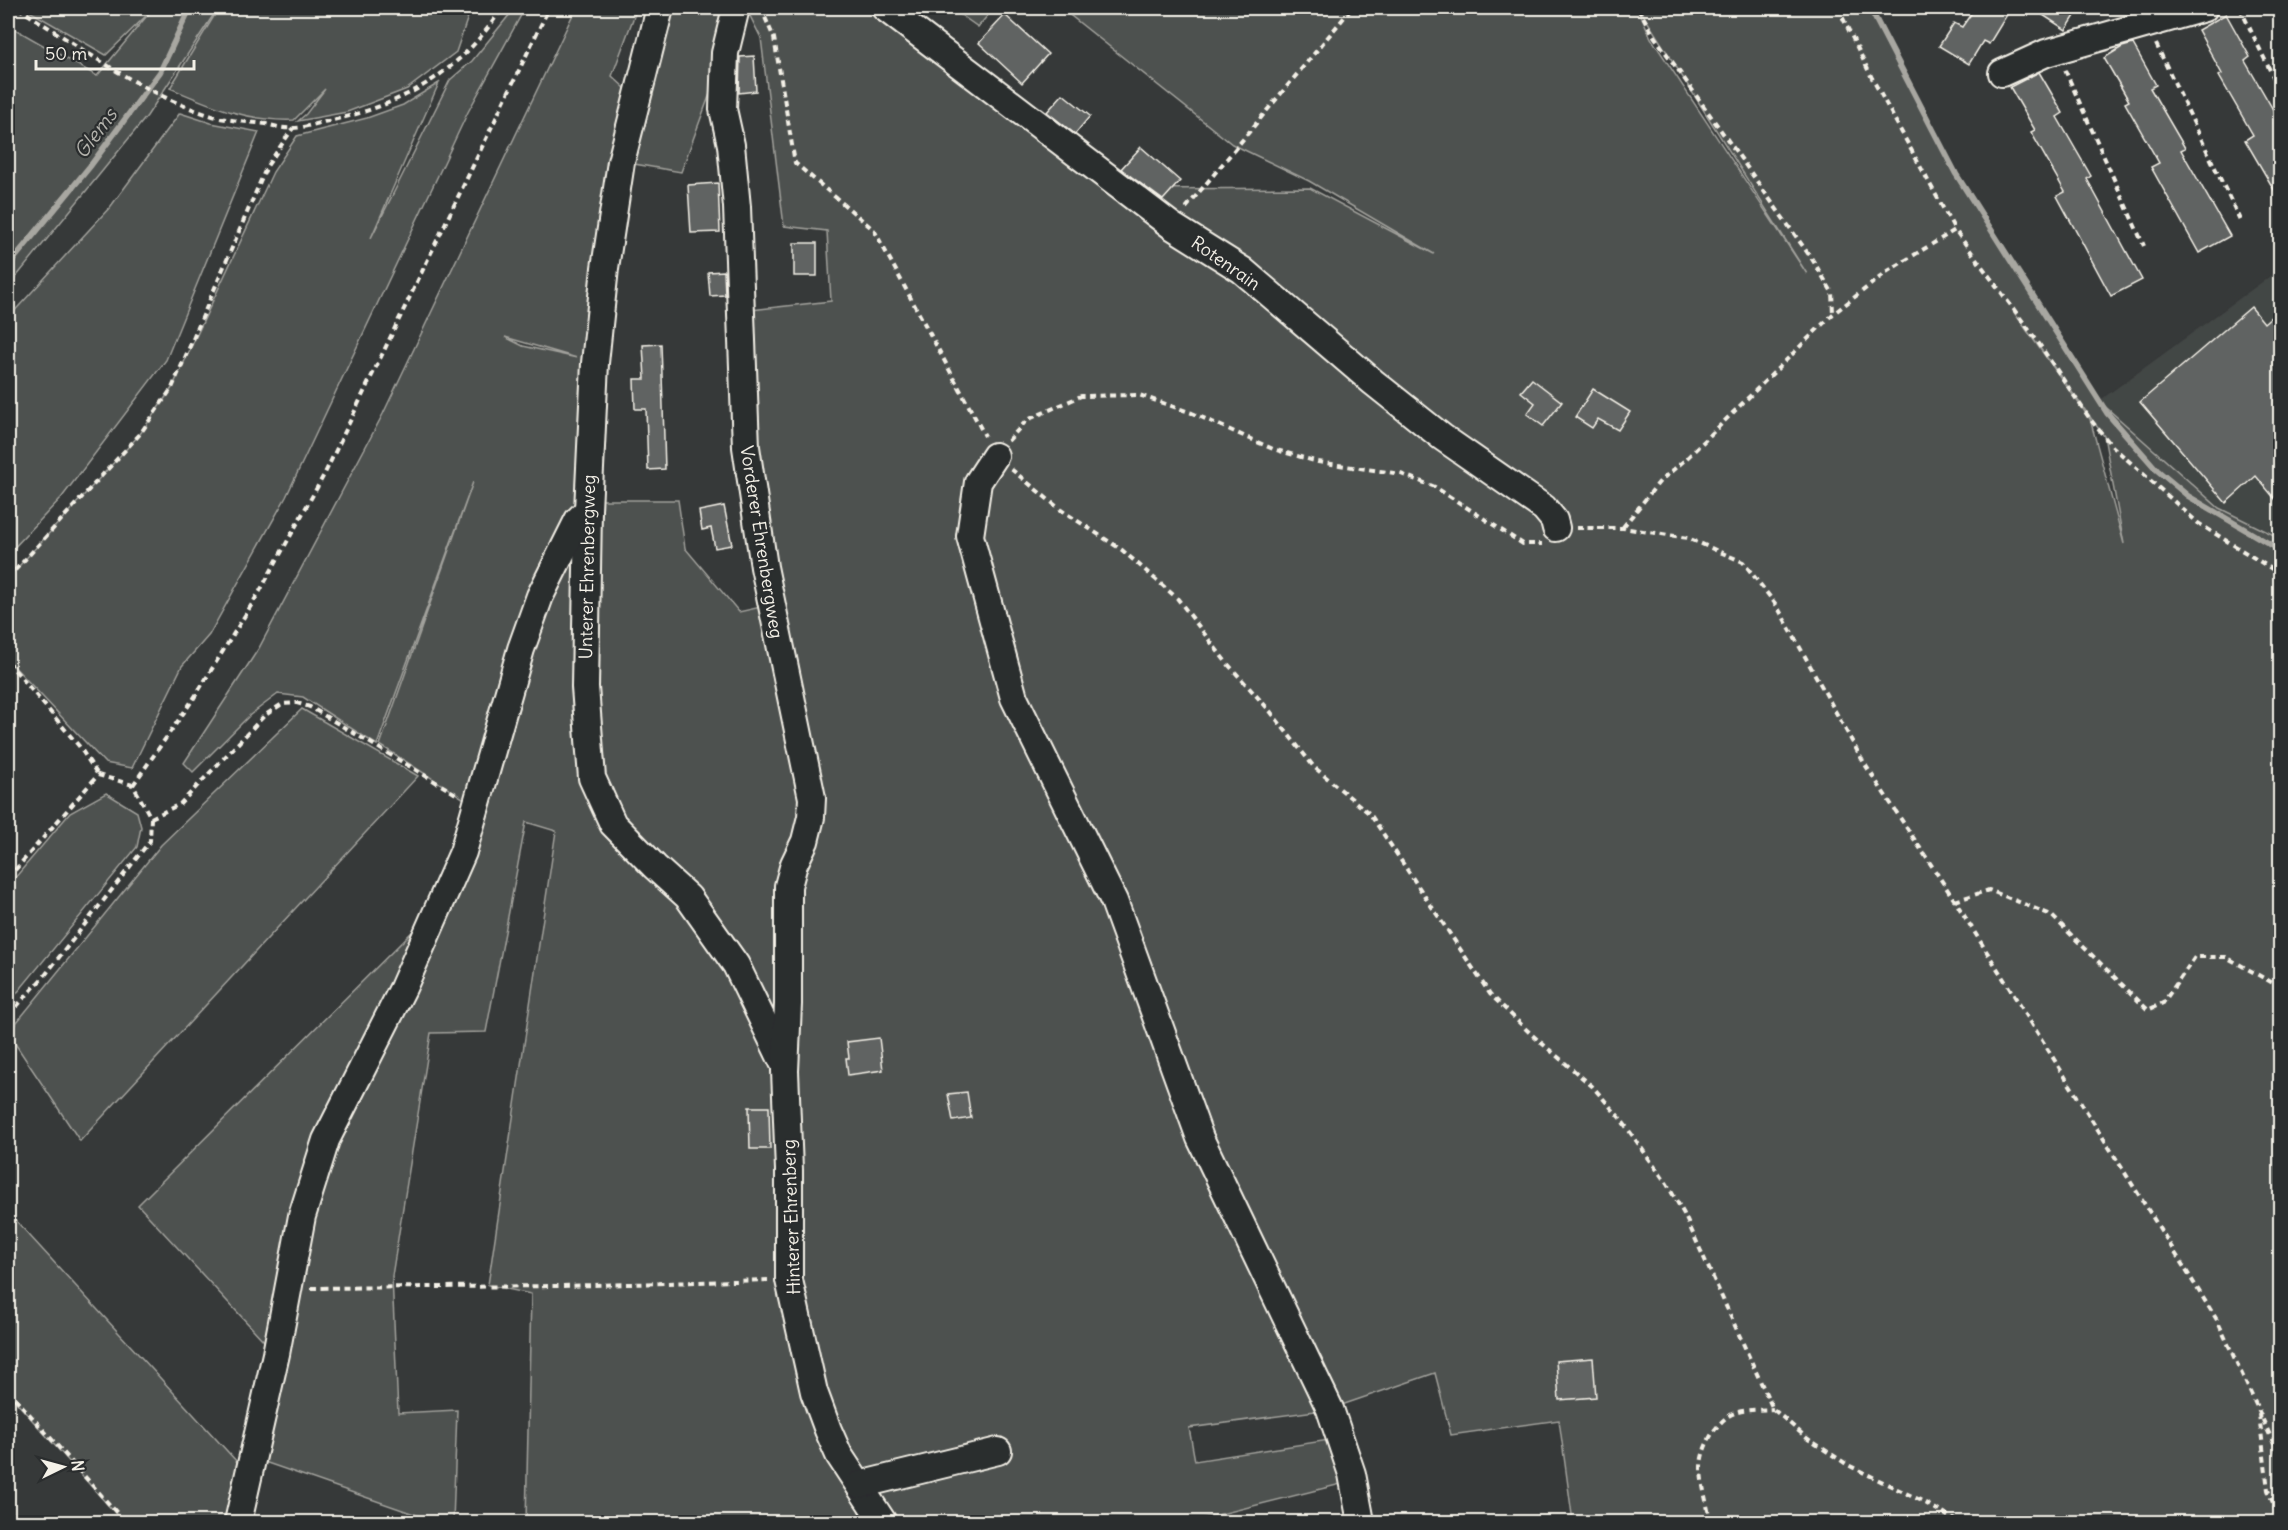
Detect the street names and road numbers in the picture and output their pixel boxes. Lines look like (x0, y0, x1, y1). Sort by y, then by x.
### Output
street label: Rotenrain (1187, 231, 1265, 295)
street label: Vorderer Ehrenbergweg (735, 444, 789, 640)
street label: Unterer Ehrenbergweg (574, 474, 600, 660)
street label: Hinterer Ehrenberg (777, 1139, 805, 1295)

